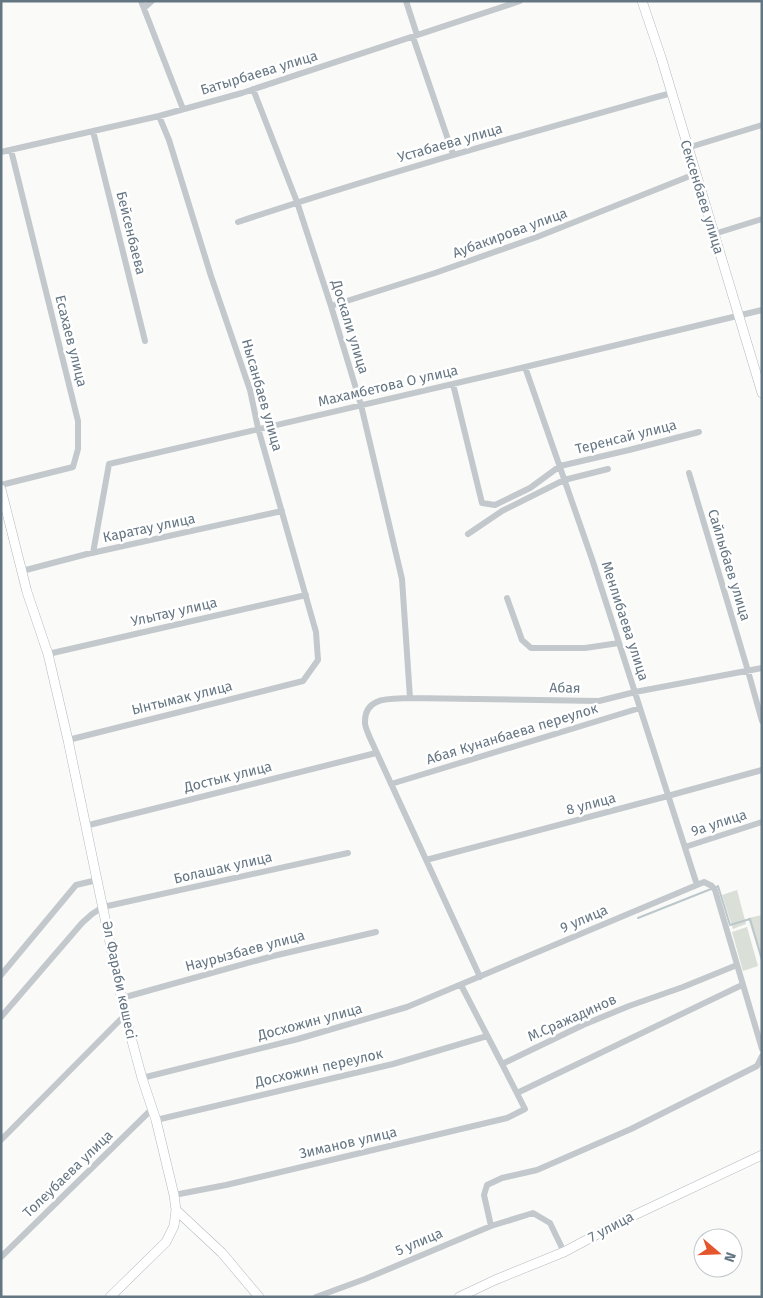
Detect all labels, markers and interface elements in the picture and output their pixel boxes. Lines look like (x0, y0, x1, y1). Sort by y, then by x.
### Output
street label: Батырбаева улица (198, 47, 320, 99)
street label: Устабаева улица (396, 120, 504, 166)
street label: Сексенбаев улица (677, 138, 727, 256)
street label: Бейсенбаева (112, 190, 150, 276)
street label: Аубакирова улица (450, 204, 570, 262)
street label: Доскали улица (327, 277, 372, 376)
street label: Есахаев улица (51, 293, 91, 389)
street label: Нысанбаев улица (238, 337, 286, 453)
street label: Махамбетова О улица (316, 362, 460, 410)
street label: Теренсай улица (574, 416, 678, 458)
street label: Сайлыбаев улица (704, 507, 754, 623)
street label: Каратау улица (101, 510, 197, 546)
street label: Менлибаева улица (598, 559, 652, 683)
street label: Улытау улица (129, 594, 219, 630)
street label: Ынтымак улица (130, 677, 234, 719)
street label: Абая (549, 679, 581, 697)
street label: Абая Кунанбаева переулок (424, 700, 601, 768)
street label: Достык улица (181, 758, 274, 796)
street label: 8 улица (564, 789, 618, 819)
street label: 9а улица (689, 806, 749, 840)
street label: Болашак улица (172, 848, 274, 888)
street label: 9 улица (558, 901, 610, 937)
street label: Әл Фараби көшесі (98, 919, 140, 1041)
street label: Наурызбаев улица (183, 927, 307, 975)
street label: М.Сражадинов (525, 991, 619, 1045)
street label: Досхожин улица (255, 1000, 364, 1044)
street label: Досхожин переулок (252, 1045, 385, 1091)
street label: Зиманов улица (297, 1123, 399, 1163)
street label: Толеубаева улица (20, 1127, 116, 1221)
street label: 7 улица (585, 1208, 637, 1246)
street label: 5 улица (393, 1224, 445, 1260)
north arrow (693, 1228, 743, 1278)
text: N (720, 1250, 739, 1264)

